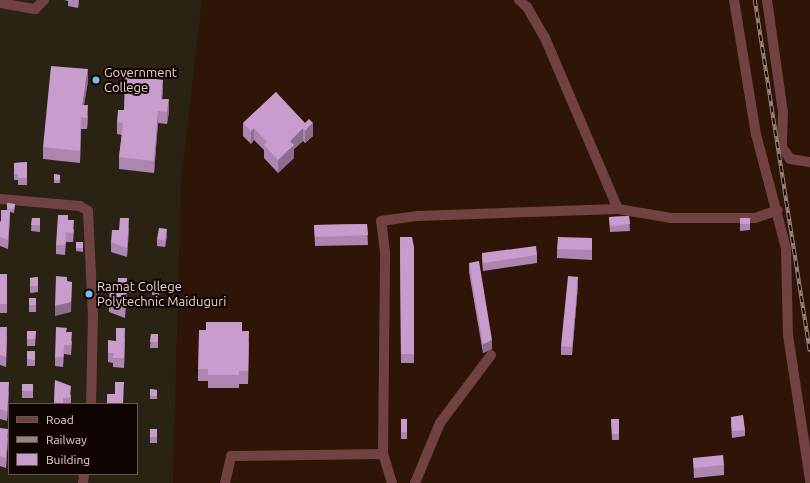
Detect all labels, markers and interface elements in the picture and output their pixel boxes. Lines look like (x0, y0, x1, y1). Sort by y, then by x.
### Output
place label: Government College (104, 65, 177, 96)
marker: Government College (91, 75, 101, 85)
place label: Ramat College Polytechnic Maiduguri (97, 279, 226, 310)
marker: Ramat College Polytechnic Maiduguri (84, 289, 94, 299)
legend (8, 403, 138, 475)
text: Road (46, 413, 74, 426)
text: Railway (46, 433, 87, 446)
text: Building (46, 453, 90, 466)

